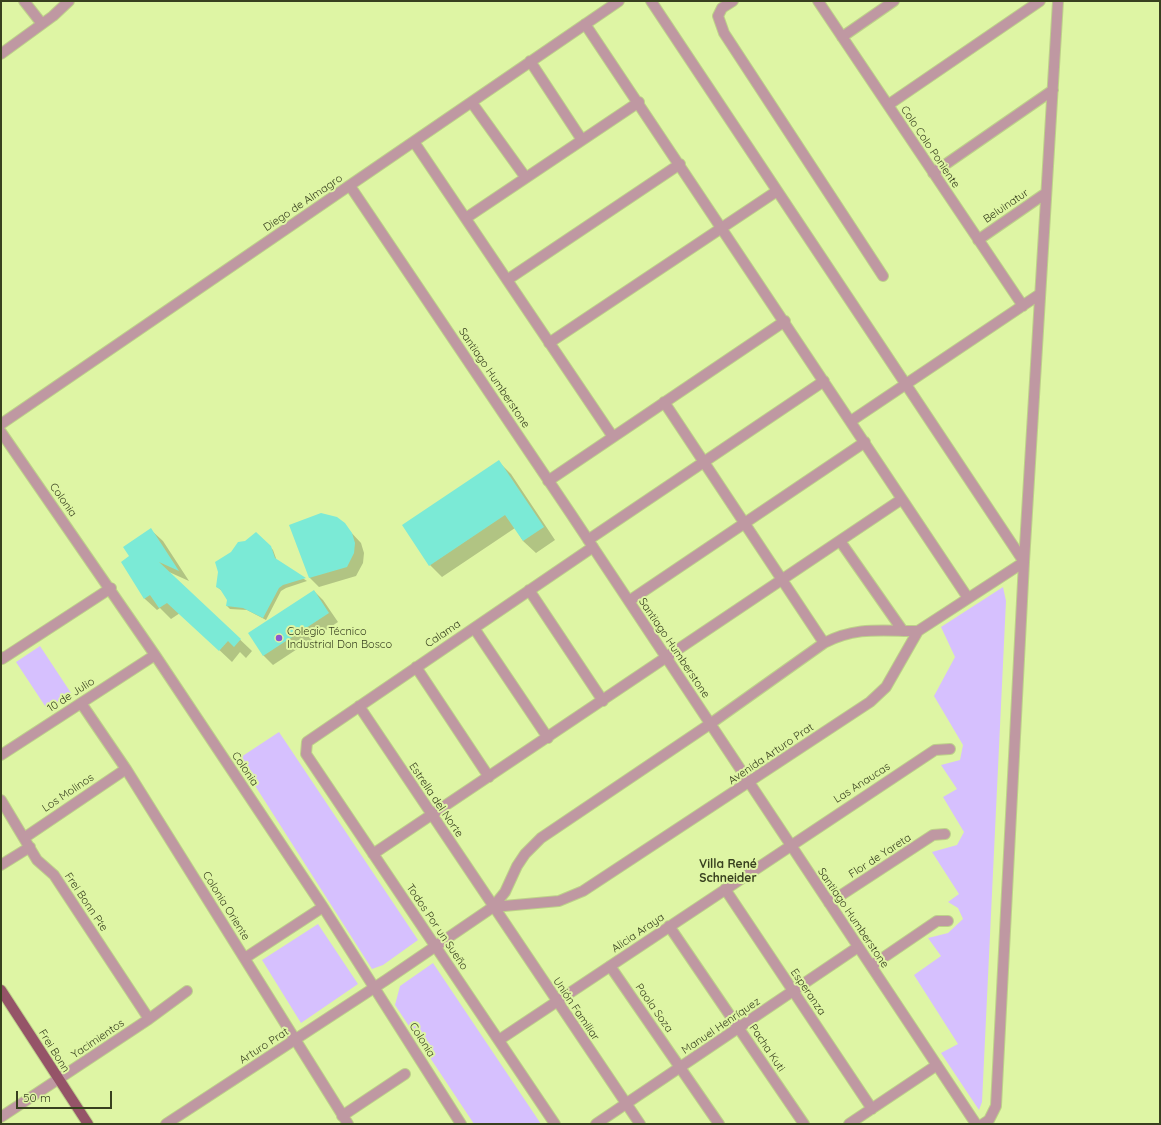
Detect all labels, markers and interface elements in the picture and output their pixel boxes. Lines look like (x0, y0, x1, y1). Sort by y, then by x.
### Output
street label: Colo Colo Poniente (898, 103, 962, 191)
street label: Diego de Almagro (261, 172, 345, 234)
street label: Beluinatur (981, 186, 1031, 226)
street label: Santiago Humberstone (456, 326, 532, 430)
street label: Colonia (47, 481, 79, 519)
street label: Santiago Humberstone (636, 596, 712, 700)
street label: Calama (423, 617, 463, 651)
place label: Colegio Técnico Industrial Don Bosco (287, 625, 392, 651)
marker: Colegio Técnico Industrial Don Bosco (274, 633, 284, 643)
street label: 10 de Julio (45, 675, 97, 715)
street label: Avenida Arturo Prat (726, 721, 816, 787)
street label: Colonia (229, 749, 261, 789)
street label: Estrella del Norte (406, 760, 466, 840)
street label: Las Anaucas (831, 760, 893, 806)
street label: Los Molinos (40, 771, 96, 815)
street label: Flor de Yareta (846, 831, 914, 881)
district label: Villa René Schneider (699, 857, 757, 885)
street label: Santiago Humberstone (815, 866, 891, 970)
street label: Colonia Oriente (200, 869, 252, 943)
street label: Frei Bonn Pte (62, 870, 110, 934)
street label: Todos Por un Sueño (403, 881, 471, 973)
street label: Alicia Araya (609, 911, 667, 955)
street label: Esperanza (788, 966, 828, 1018)
street label: Unión Familiar (550, 975, 602, 1043)
street label: Paola Soza (632, 981, 676, 1035)
street label: Manuel Henríquez (679, 995, 763, 1057)
street label: Yacimientos (69, 1016, 127, 1062)
street label: Colonia (406, 1020, 438, 1060)
street label: Pacha Kuti (746, 1022, 788, 1074)
street label: Arturo Prat (237, 1025, 291, 1067)
street label: Frei Bonn (36, 1027, 72, 1075)
scale bar (18, 1083, 114, 1109)
text: 50 m (23, 1090, 51, 1105)

